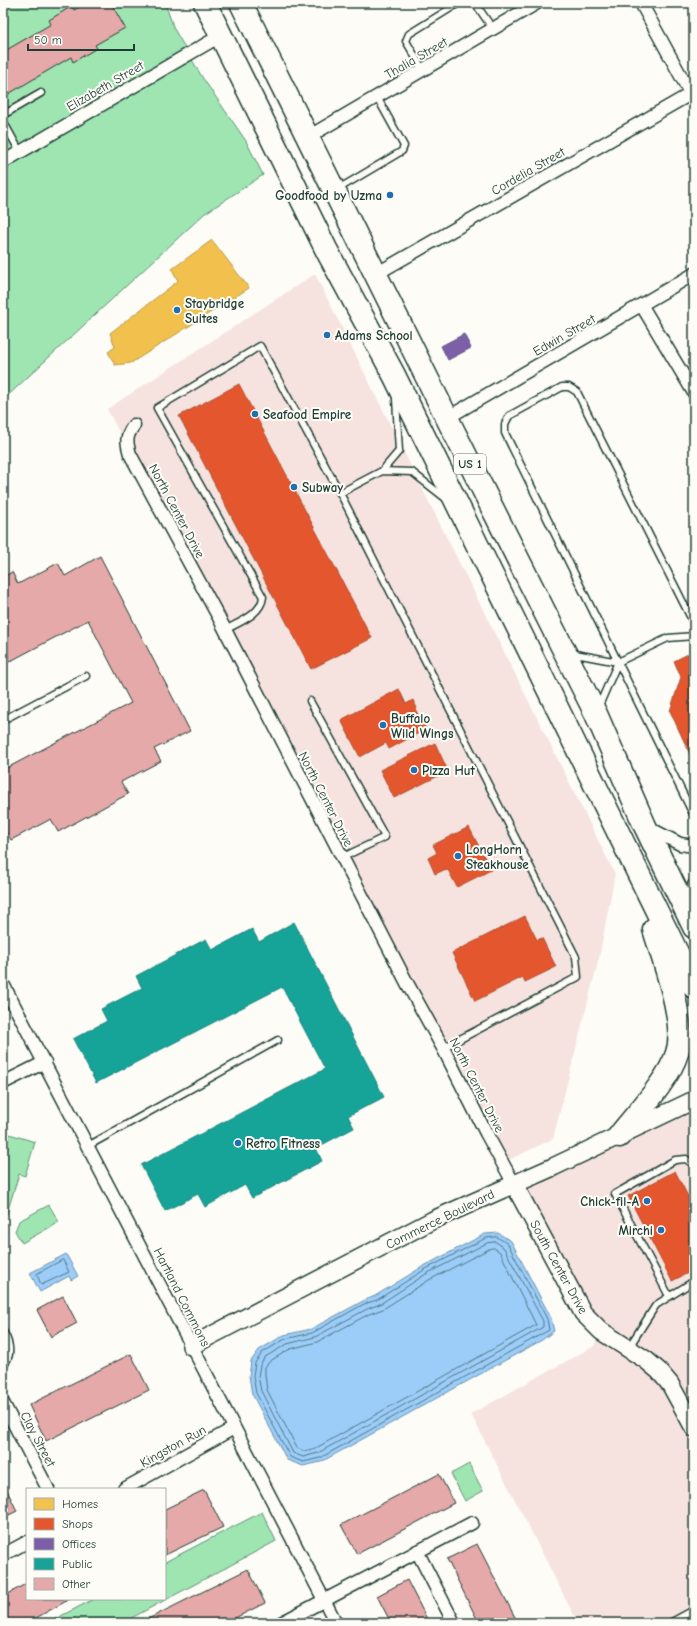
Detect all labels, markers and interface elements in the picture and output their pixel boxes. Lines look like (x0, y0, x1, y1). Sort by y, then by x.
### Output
scale bar (28, 26, 134, 52)
text: 50 m (34, 33, 62, 47)
street label: Thalia Street (382, 33, 451, 82)
street label: Elizabeth Street (64, 57, 147, 114)
street label: Cordelia Street (489, 143, 569, 198)
place label: Goodfood by Uzma (275, 188, 382, 203)
marker: Goodfood by Uzma (385, 190, 395, 200)
place label: Staybridge Suites (185, 296, 245, 326)
marker: Staybridge Suites (172, 305, 182, 315)
street label: Edwin Street (530, 310, 599, 359)
place label: Adams School (335, 328, 413, 343)
marker: Adams School (322, 330, 332, 340)
place label: Seafood Empire (263, 407, 352, 422)
marker: Seafood Empire (250, 409, 260, 419)
road number: US 1 (454, 454, 486, 474)
street label: North Center Drive (146, 461, 208, 561)
place label: Subway (302, 480, 343, 495)
marker: Subway (289, 482, 299, 492)
place label: Buffalo Wild Wings (391, 711, 454, 741)
marker: Buffalo Wild Wings (378, 720, 388, 730)
street label: North Center Drive (296, 749, 357, 849)
place label: Pizza Hut (422, 763, 476, 778)
marker: Pizza Hut (409, 765, 419, 775)
place label: LongHorn Steakhouse (466, 842, 529, 872)
marker: LongHorn Steakhouse (453, 851, 463, 861)
street label: North Center Drive (447, 1035, 508, 1135)
place label: Retro Fitness (246, 1136, 321, 1151)
marker: Retro Fitness (233, 1138, 243, 1148)
street label: Commerce Boulevard (383, 1186, 497, 1252)
place label: Chick-fil-A (580, 1194, 640, 1209)
marker: Chick-fil-A (642, 1196, 652, 1206)
street label: South Center Drive (527, 1218, 591, 1317)
place label: Mirchi (618, 1223, 653, 1238)
marker: Mirchi (656, 1225, 666, 1235)
street label: Hartland Commons (151, 1245, 213, 1349)
street label: Clay Street (17, 1409, 59, 1470)
street label: Kingston Run (137, 1422, 209, 1470)
legend (26, 1488, 166, 1600)
text: Homes (62, 1497, 98, 1511)
text: Shops (62, 1517, 93, 1531)
text: Offices (62, 1537, 96, 1551)
text: Public (62, 1557, 93, 1571)
text: Other (62, 1577, 91, 1591)

